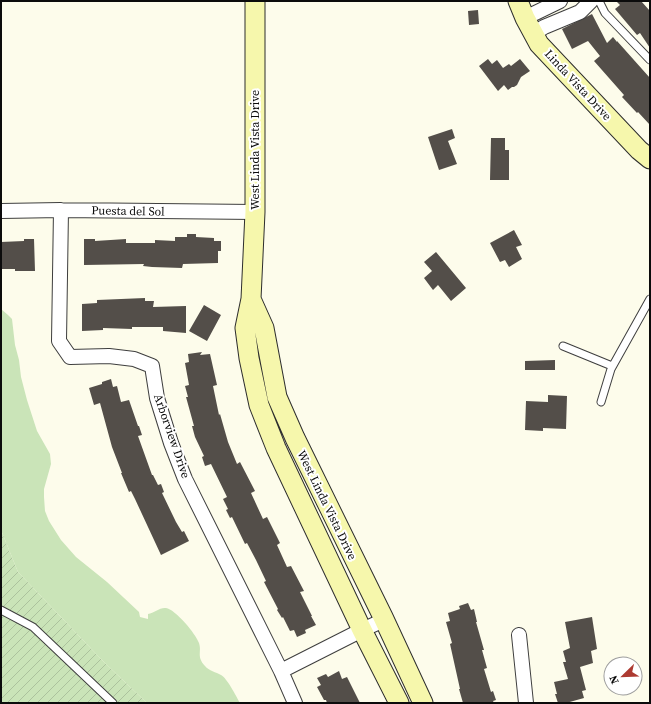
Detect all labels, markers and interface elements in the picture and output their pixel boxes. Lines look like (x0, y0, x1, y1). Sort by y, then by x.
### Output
street label: Linda Vista Drive (541, 46, 615, 124)
street label: West Linda Vista Drive (247, 90, 263, 210)
street label: Puesta del Sol (91, 202, 165, 220)
street label: Arborview Drive (150, 392, 194, 480)
street label: West Linda Vista Drive (293, 447, 361, 563)
north arrow (603, 656, 643, 696)
text: N (606, 673, 623, 686)

